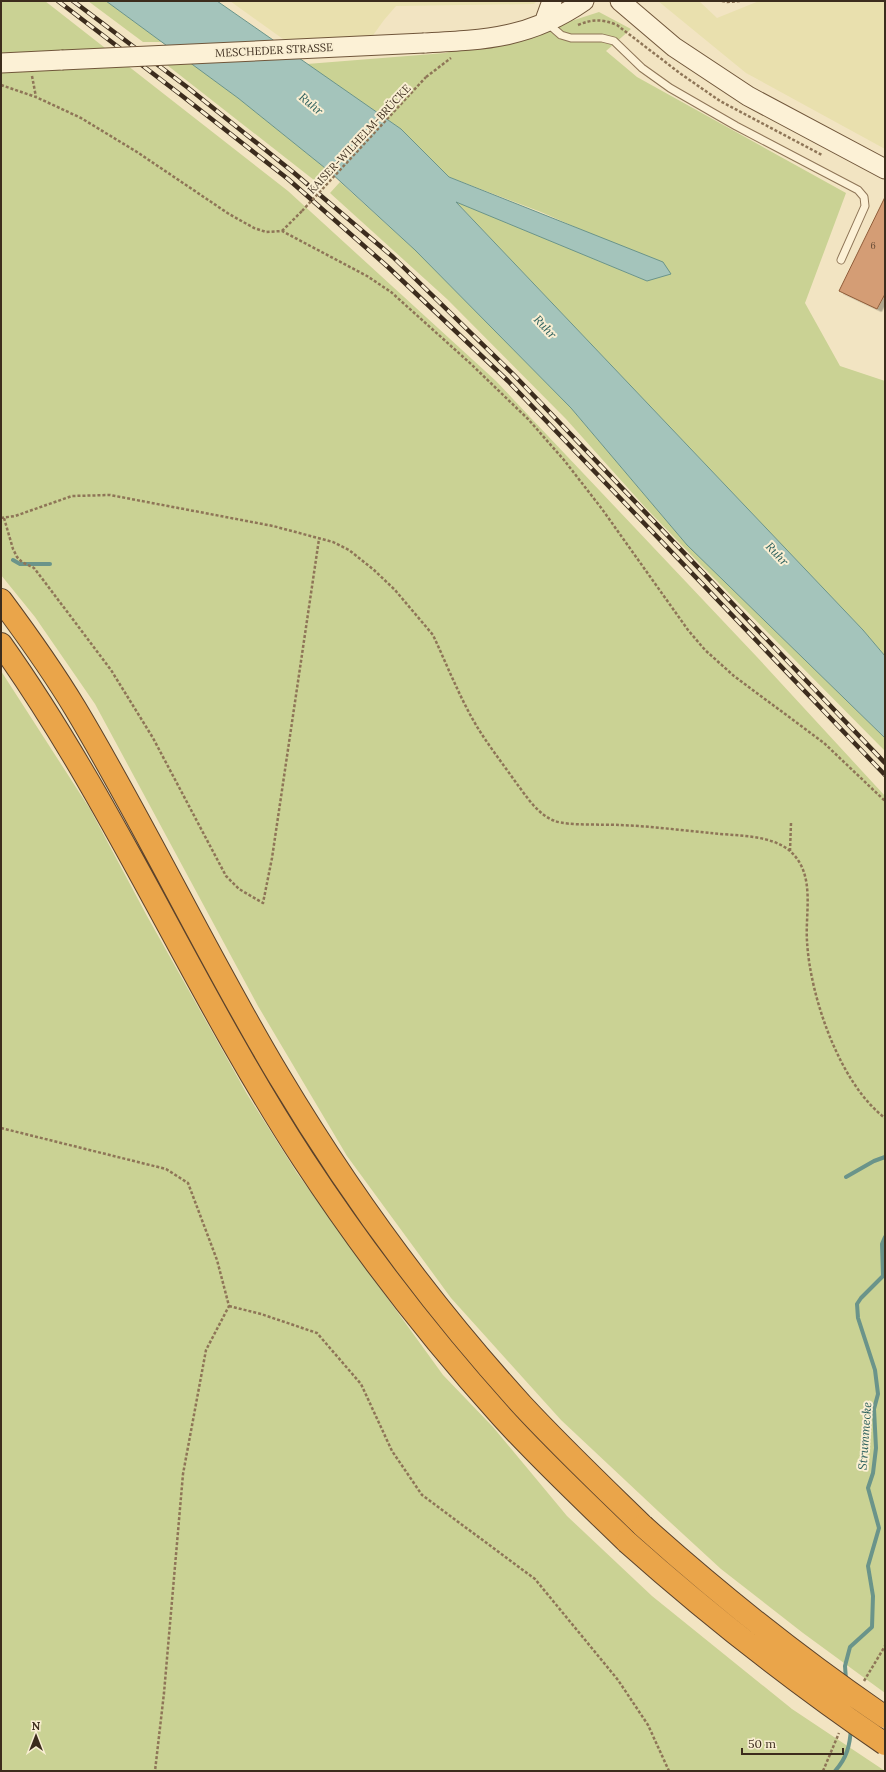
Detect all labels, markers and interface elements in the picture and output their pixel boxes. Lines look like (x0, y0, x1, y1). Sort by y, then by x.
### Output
street label: MESCHEDER STRASSE (215, 40, 333, 60)
street label: KAISER-WILHELM-BRÜCKE (304, 80, 414, 197)
water label: Ruhr (296, 89, 327, 118)
house number: 6 (870, 240, 876, 251)
water label: Ruhr (531, 312, 560, 342)
water label: Ruhr (763, 539, 792, 569)
water label: Strummecke (855, 1401, 874, 1470)
north arrow (16, 1716, 56, 1756)
text: N (32, 1719, 41, 1733)
scale bar (742, 1730, 843, 1756)
text: 50 m (748, 1736, 776, 1751)

